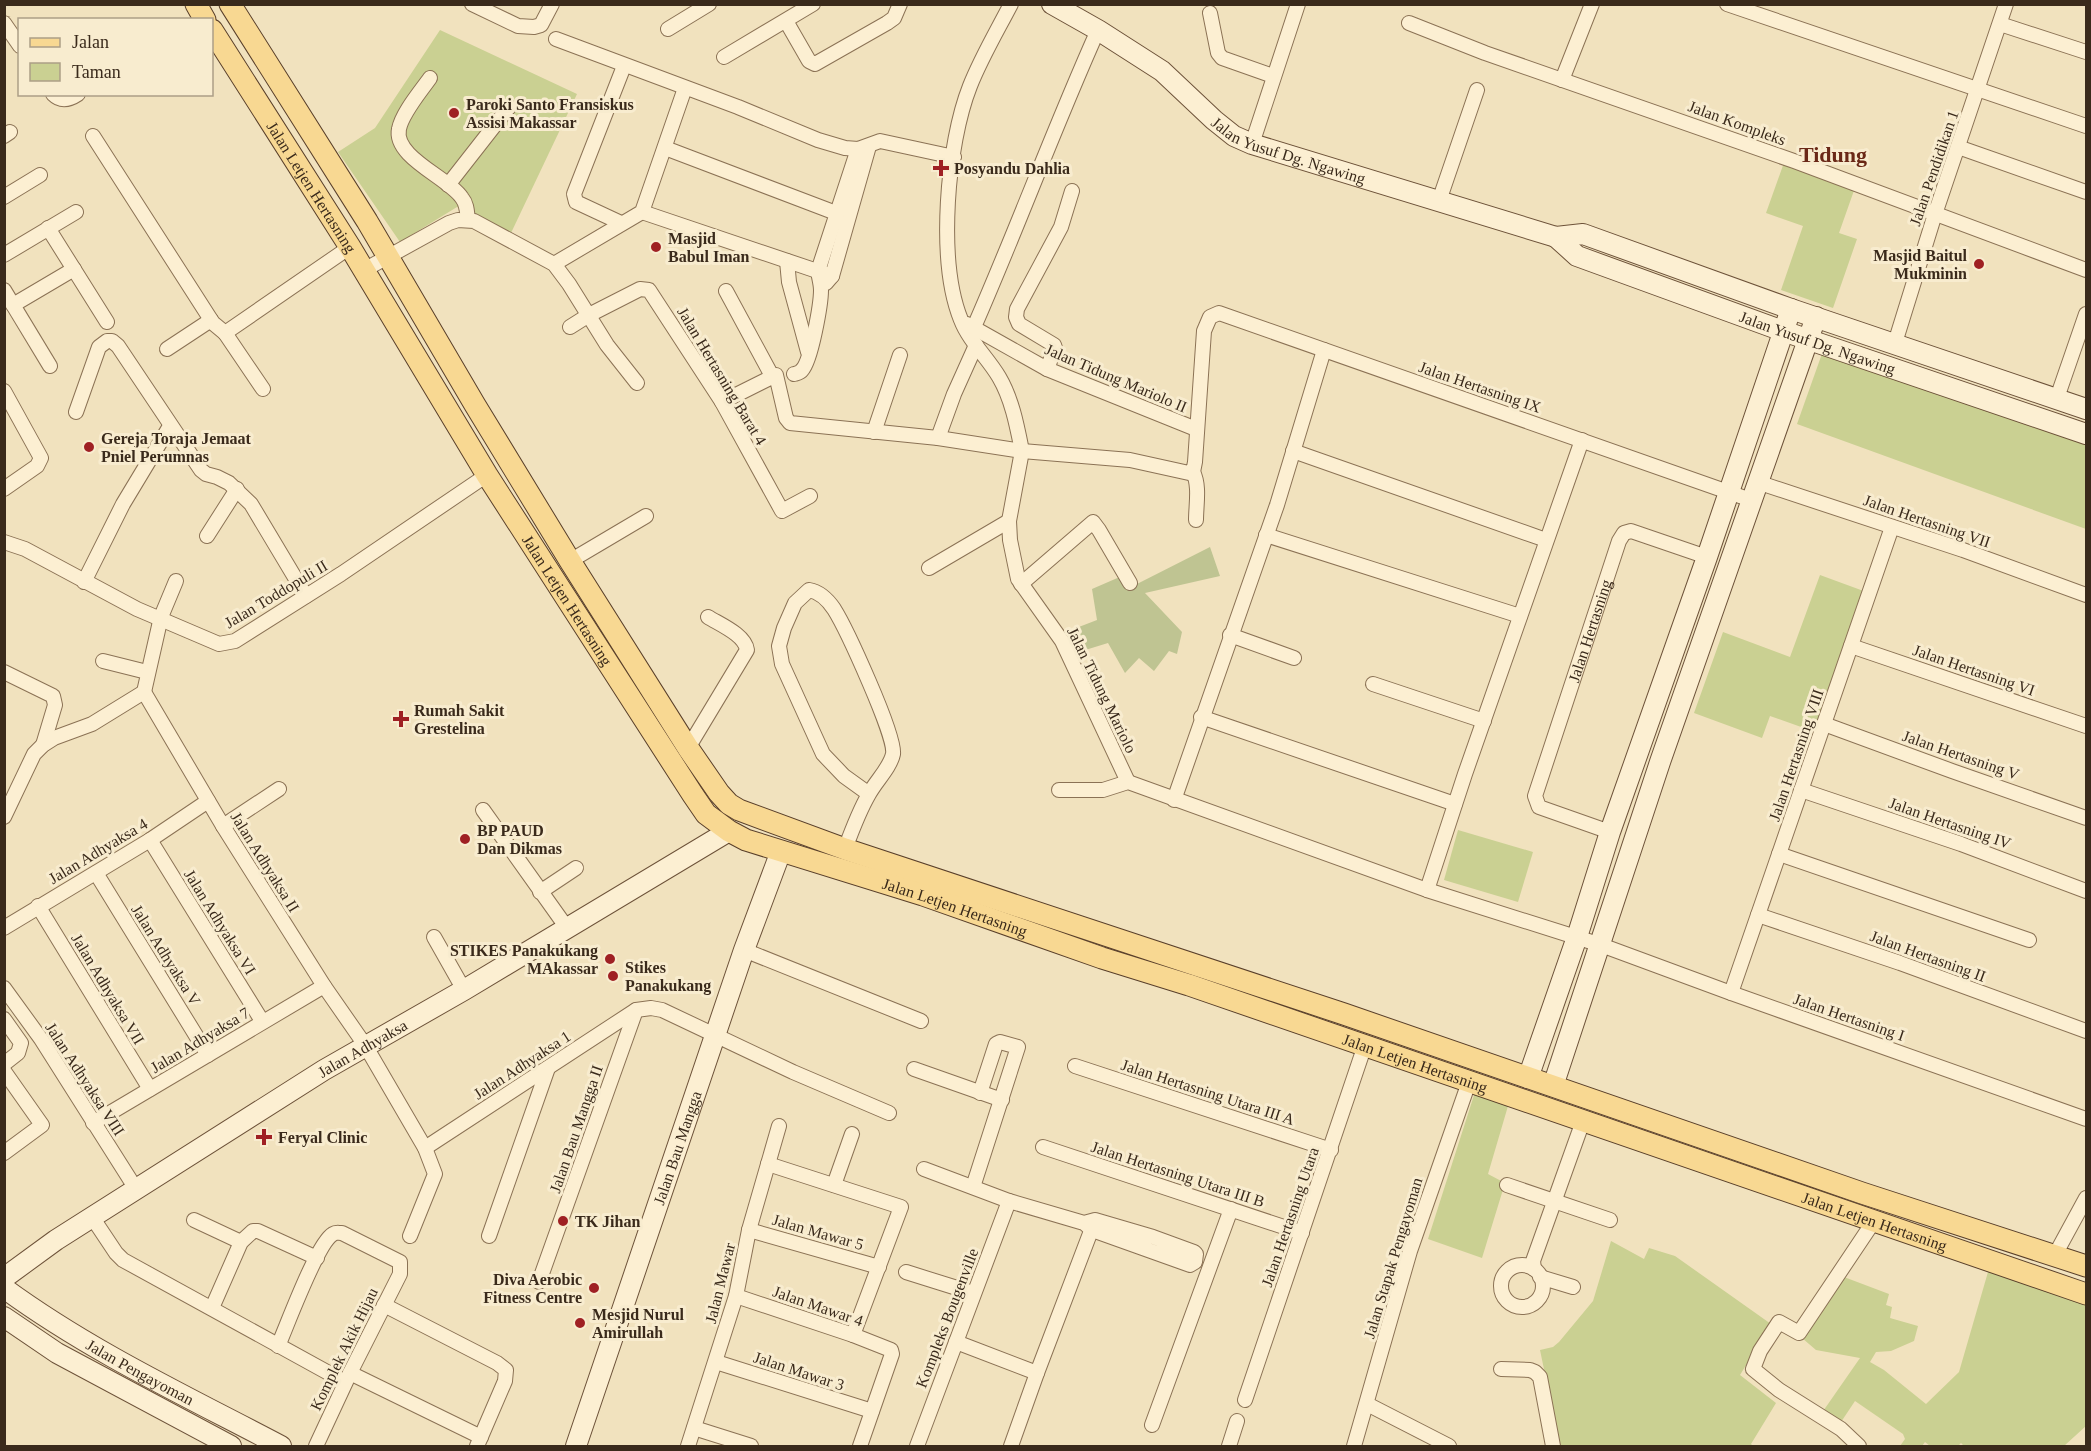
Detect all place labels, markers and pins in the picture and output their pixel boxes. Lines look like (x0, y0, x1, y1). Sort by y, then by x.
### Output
place label: Paroki Santo Fransiskus Assisi Makassar (466, 96, 634, 131)
marker: Paroki Santo Fransiskus Assisi Makassar (447, 106, 461, 120)
marker: Posyandu Dahlia (932, 159, 950, 177)
place label: Posyandu Dahlia (954, 160, 1070, 178)
place label: Masjid Babul Iman (668, 230, 749, 265)
marker: Masjid Babul Iman (649, 240, 663, 254)
place label: Masjid Baitul Mukminin (1873, 247, 1968, 282)
marker: Masjid Baitul Mukminin (1972, 257, 1986, 271)
place label: Gereja Toraja Jemaat Pniel Perumnas (101, 430, 252, 465)
marker: Gereja Toraja Jemaat Pniel Perumnas (82, 440, 96, 454)
place label: Rumah Sakit Grestelina (414, 702, 505, 737)
marker: Rumah Sakit Grestelina (392, 710, 410, 728)
place label: BP PAUD Dan Dikmas (477, 822, 562, 857)
marker: BP PAUD Dan Dikmas (458, 832, 472, 846)
place label: STIKES Panakukang MAkassar (450, 942, 598, 977)
marker: STIKES Panakukang MAkassar (603, 952, 617, 966)
place label: Stikes Panakukang (625, 959, 711, 995)
marker: Stikes Panakukang (606, 969, 620, 983)
marker: Feryal Clinic (255, 1128, 273, 1146)
place label: Feryal Clinic (278, 1129, 367, 1147)
place label: TK Jihan (575, 1213, 640, 1230)
marker: TK Jihan (556, 1214, 570, 1228)
place label: Diva Aerobic Fitness Centre (483, 1271, 582, 1306)
marker: Diva Aerobic Fitness Centre (587, 1281, 601, 1295)
place label: Mesjid Nurul Amirullah (592, 1306, 685, 1341)
marker: Mesjid Nurul Amirullah (573, 1316, 587, 1330)

